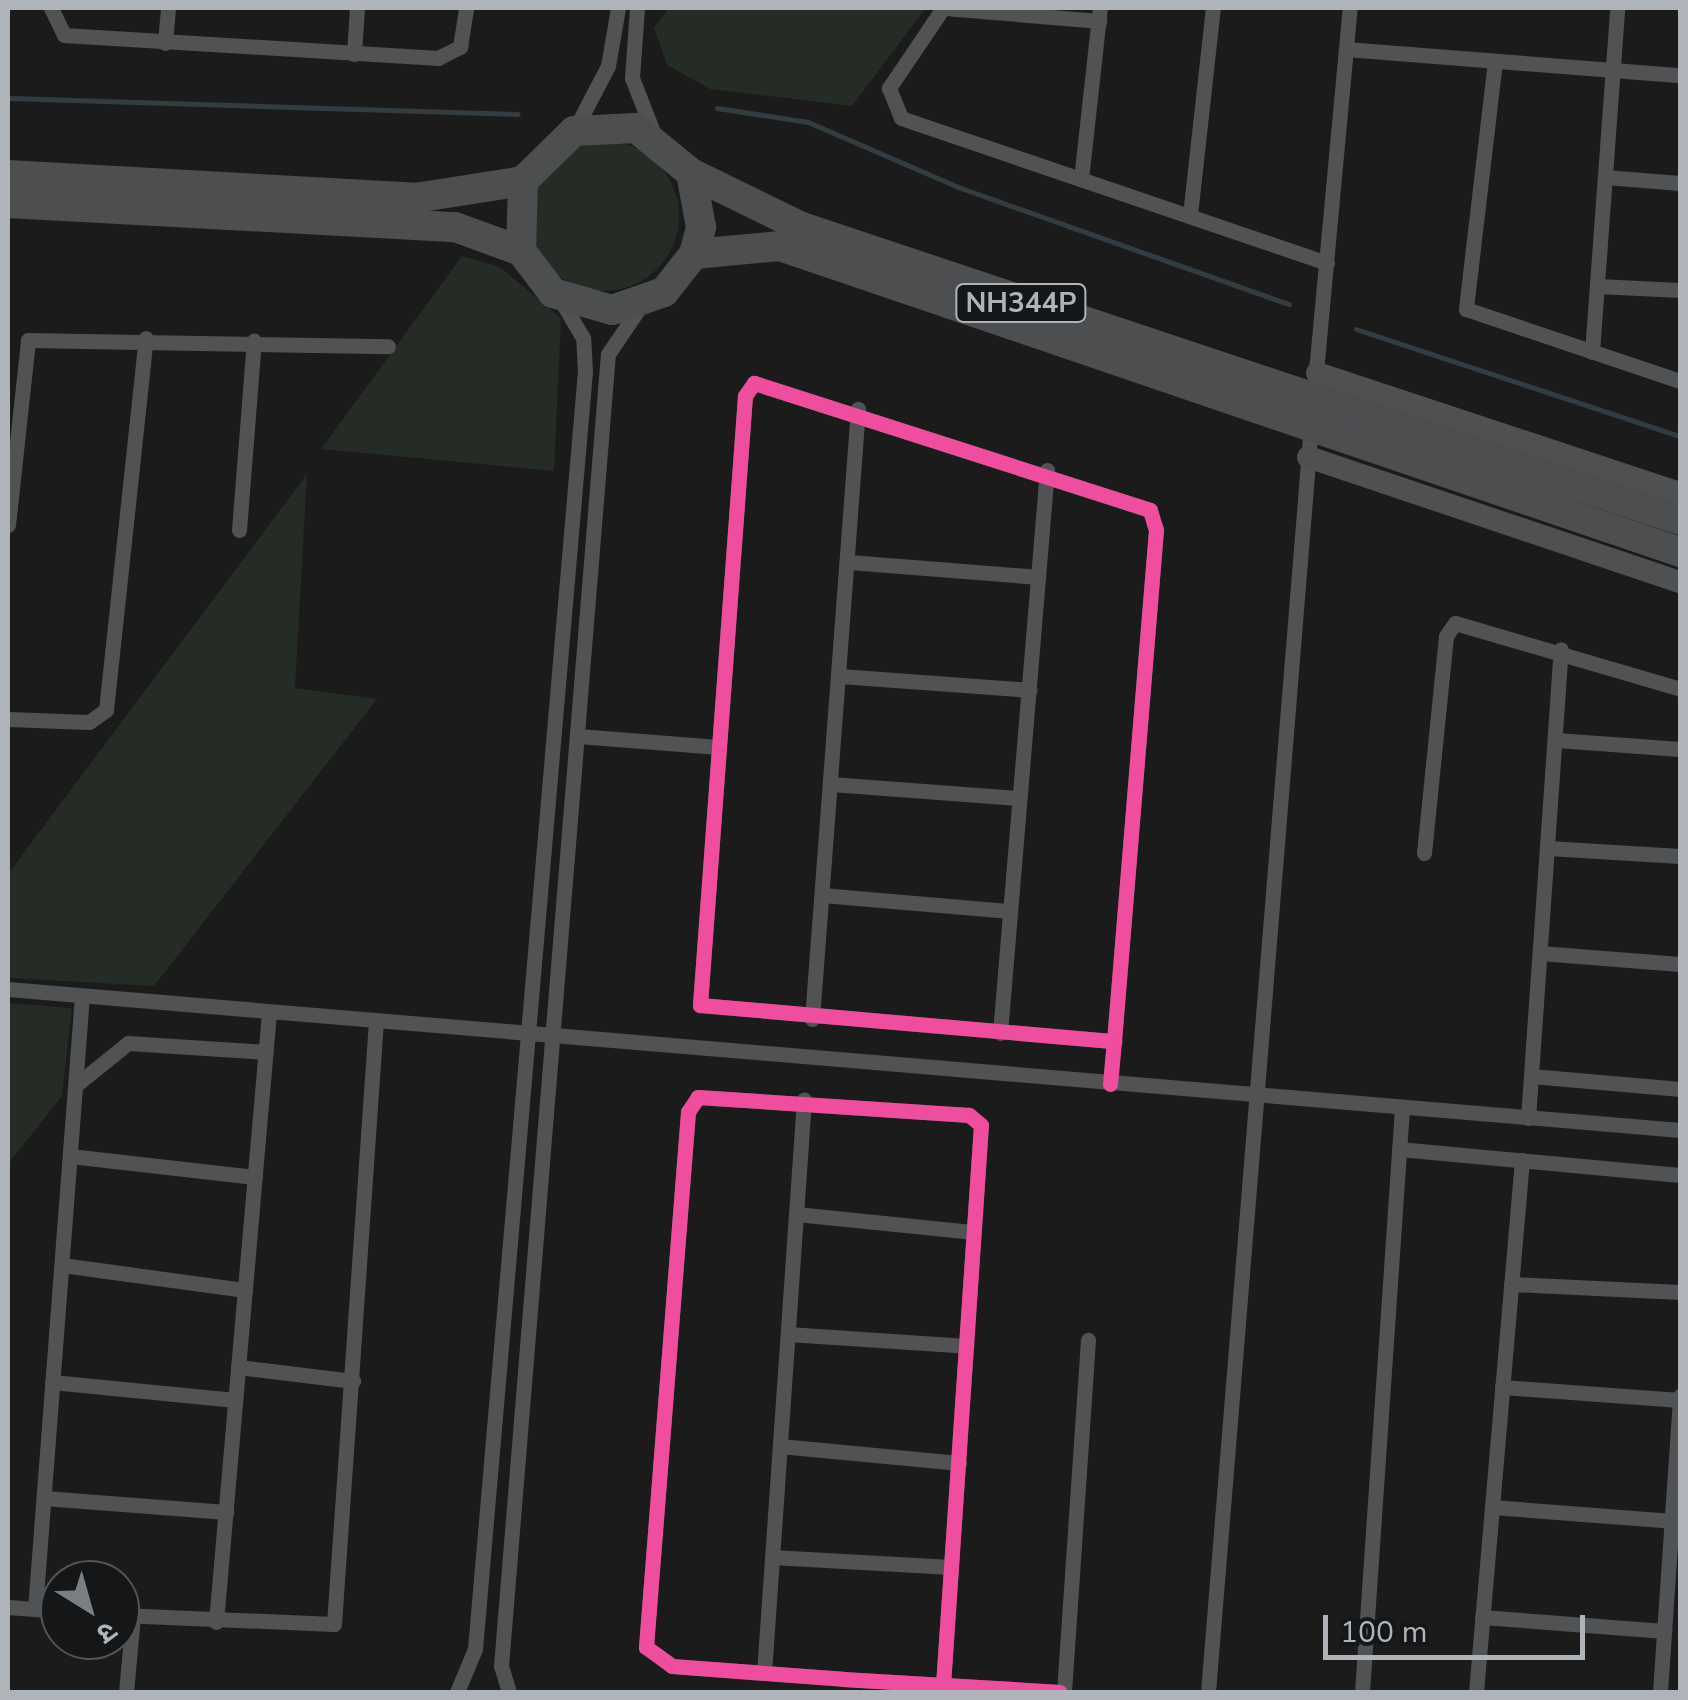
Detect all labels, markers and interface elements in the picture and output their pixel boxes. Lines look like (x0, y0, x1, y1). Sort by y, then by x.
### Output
road number: NH344P (954, 280, 1088, 326)
north arrow (40, 1560, 140, 1660)
scale bar (1328, 1595, 1590, 1657)
text: उ (89, 1612, 125, 1652)
text: 100 m (1340, 1612, 1427, 1653)

